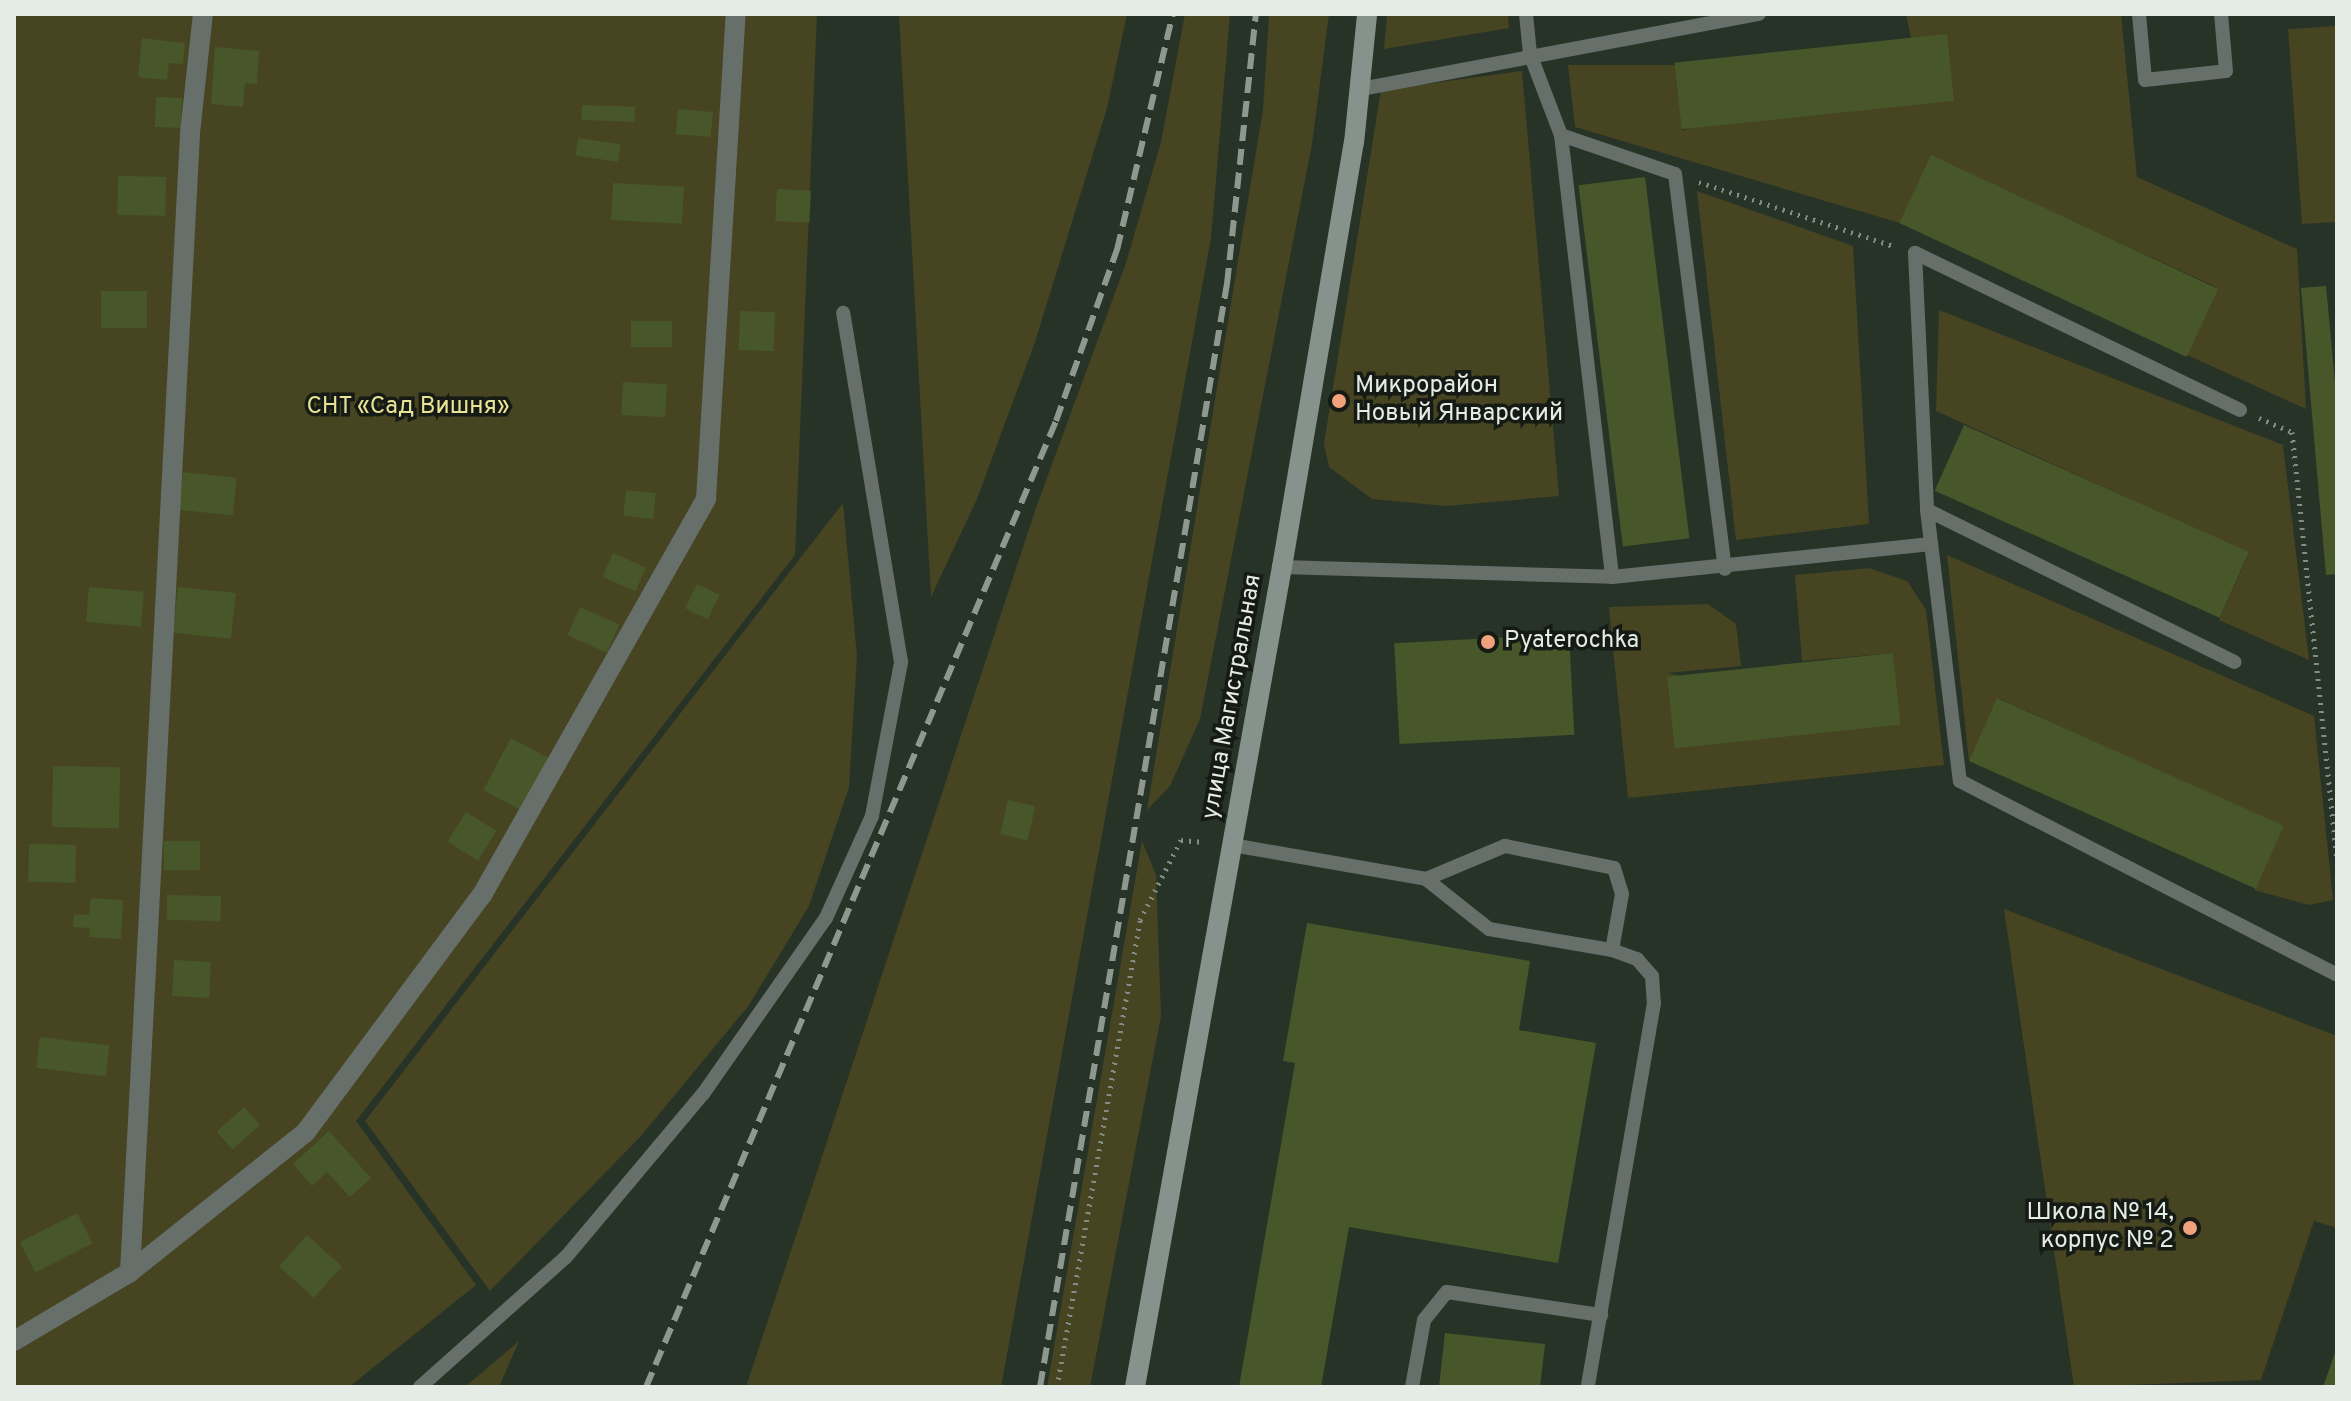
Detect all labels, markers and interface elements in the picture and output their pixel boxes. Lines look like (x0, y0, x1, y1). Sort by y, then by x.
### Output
place label: Микрорайон Новый Январский (1355, 373, 1563, 429)
marker: Микрорайон Новый Январский (1330, 392, 1348, 410)
park label: СНТ «Сад Вишня» (306, 394, 510, 422)
street label: улица Магистральная (1197, 572, 1269, 822)
place label: Pyaterochka (1504, 628, 1639, 656)
marker: Pyaterochka (1479, 633, 1497, 651)
place label: Школа № 14, корпус № 2 (2027, 1200, 2174, 1256)
marker: Школа № 14, корпус № 2 (2181, 1219, 2199, 1237)

